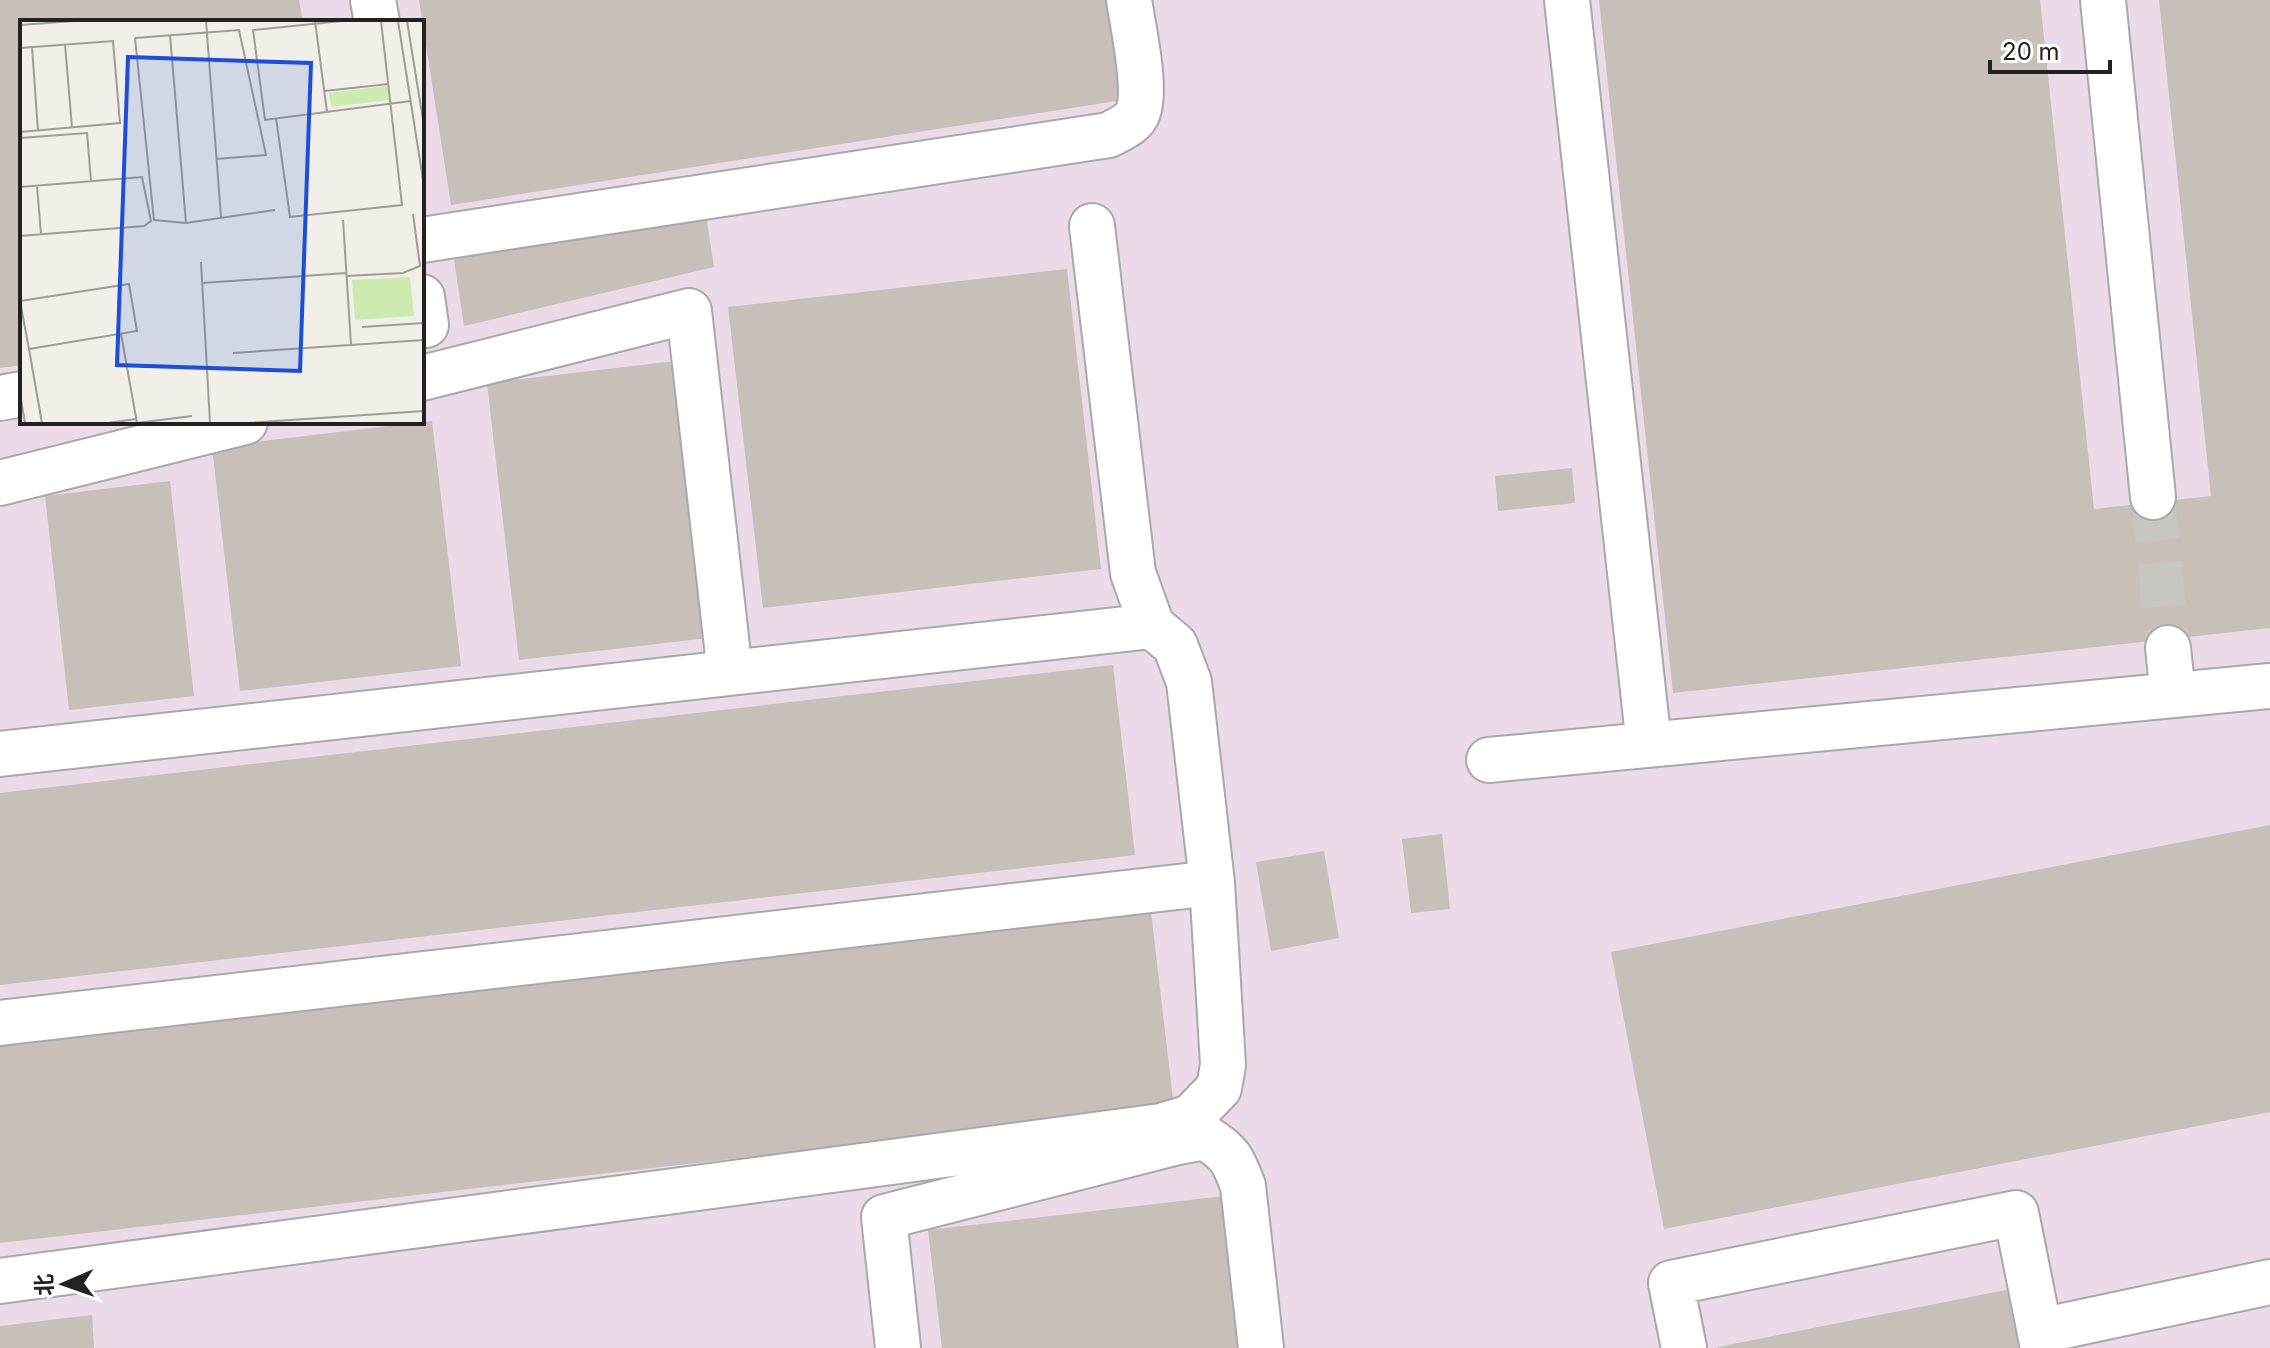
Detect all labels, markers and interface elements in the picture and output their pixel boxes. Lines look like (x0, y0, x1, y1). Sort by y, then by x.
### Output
inset map (20, 20, 424, 424)
scale bar (1990, 24, 2110, 74)
text: 20 m (2002, 37, 2060, 66)
north arrow (24, 1244, 104, 1324)
text: 北 (31, 1273, 57, 1296)

